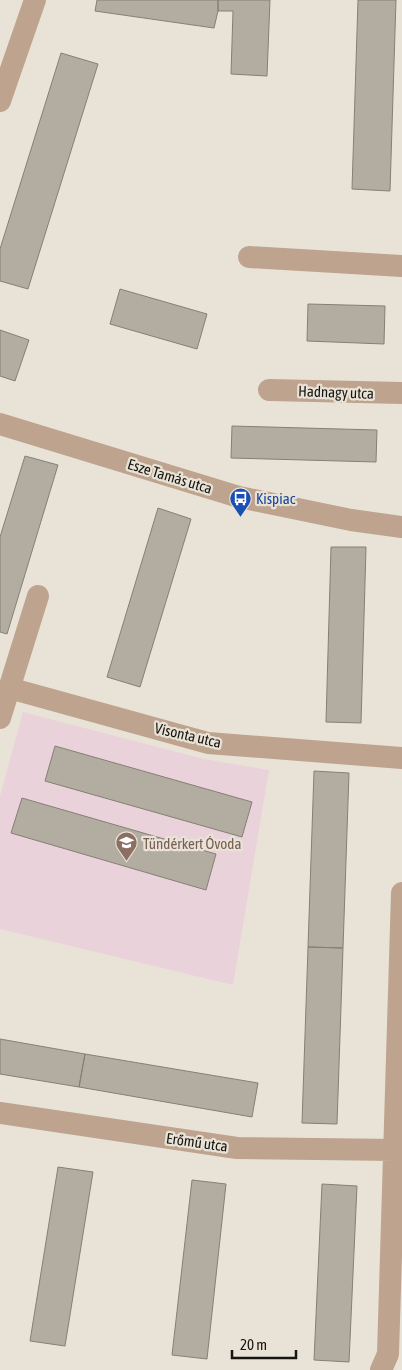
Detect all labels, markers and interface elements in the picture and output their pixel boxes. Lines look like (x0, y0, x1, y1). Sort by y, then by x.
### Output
street label: Hadnagy utca (298, 382, 374, 402)
street label: Esze Tamás utca (126, 455, 214, 497)
bus stop icon: Kispiac (228, 486, 252, 517)
place label: Kispiac (256, 490, 296, 507)
street label: Visonta utca (153, 719, 223, 751)
school or university icon: Tündérkert Óvoda (115, 831, 139, 862)
place label: Tündérkert Óvoda (143, 835, 241, 852)
street label: Erőmű utca (165, 1129, 229, 1155)
scale bar (232, 1328, 296, 1360)
text: 20 m (240, 1336, 267, 1353)

